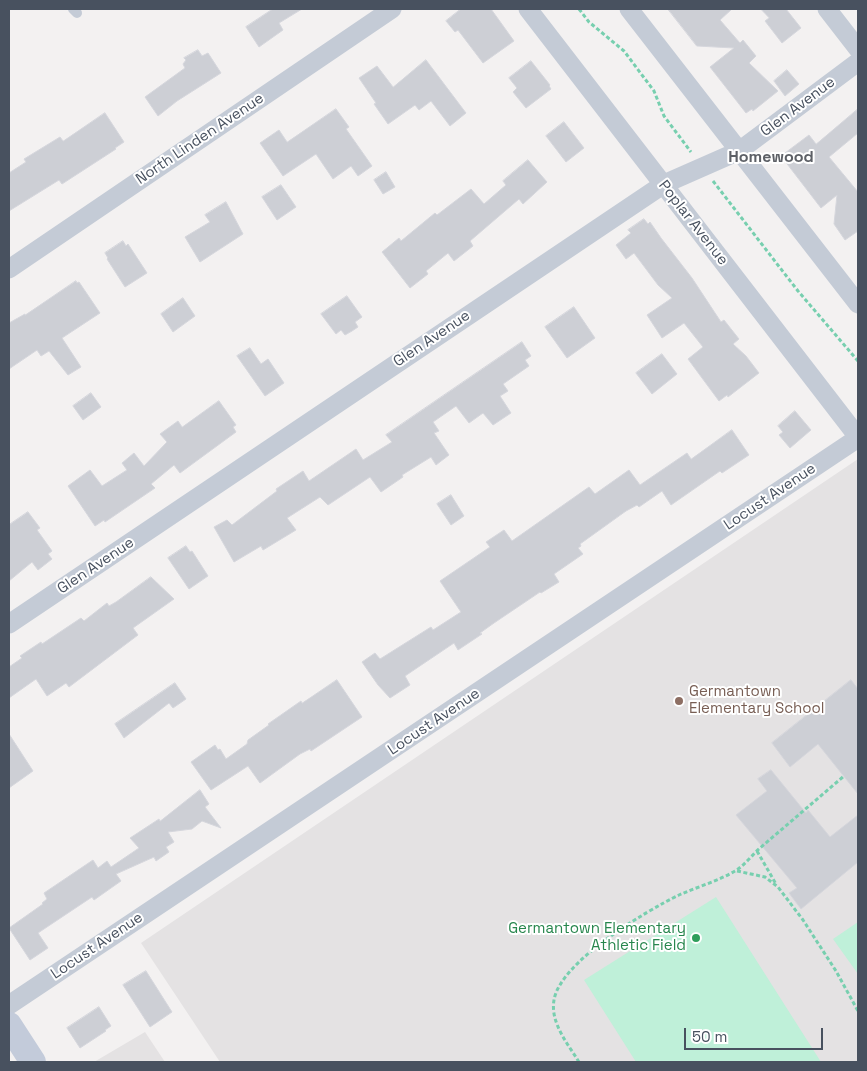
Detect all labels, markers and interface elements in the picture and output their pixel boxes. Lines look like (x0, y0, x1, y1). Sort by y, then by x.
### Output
street label: Glen Avenue (757, 73, 839, 141)
street label: North Linden Avenue (133, 89, 267, 189)
district label: Homewood (728, 148, 814, 168)
street label: Poplar Avenue (654, 177, 732, 269)
street label: Glen Avenue (390, 307, 474, 371)
street label: Locust Avenue (721, 460, 819, 534)
street label: Glen Avenue (54, 534, 138, 598)
place label: Germantown Elementary School (689, 683, 825, 718)
street label: Locust Avenue (385, 685, 483, 759)
marker: Germantown Elementary School (673, 695, 685, 707)
street label: Locust Avenue (48, 909, 146, 983)
place label: Germantown Elementary Athletic Field (508, 920, 686, 955)
marker: Germantown Elementary Athletic Field (690, 932, 702, 944)
scale bar (687, 1018, 826, 1050)
text: 50 m (692, 1027, 727, 1046)

